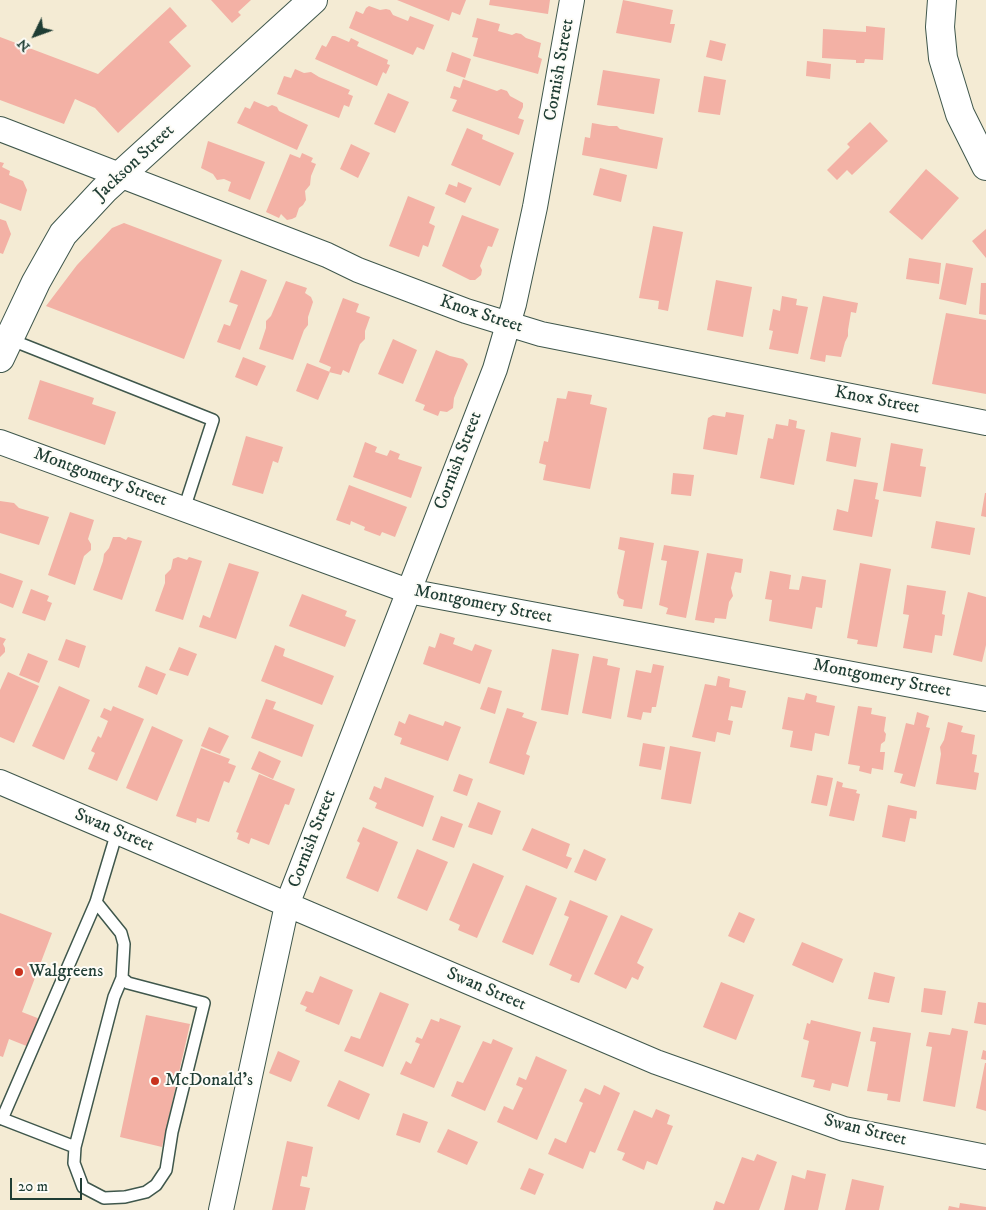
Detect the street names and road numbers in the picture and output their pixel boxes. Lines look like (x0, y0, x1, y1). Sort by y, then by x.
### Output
street label: Cornish Street (540, 17, 580, 123)
street label: Jackson Street (90, 120, 180, 206)
street label: Knox Street (437, 291, 525, 339)
street label: Knox Street (833, 382, 921, 420)
street label: Cornish Street (430, 409, 488, 513)
street label: Montgomery Street (30, 444, 170, 512)
street label: Montgomery Street (412, 581, 554, 629)
street label: Montgomery Street (811, 655, 953, 703)
street label: Cornish Street (284, 787, 342, 891)
street label: Swan Street (71, 805, 157, 857)
street label: Swan Street (443, 964, 529, 1016)
street label: Swan Street (822, 1110, 908, 1152)

